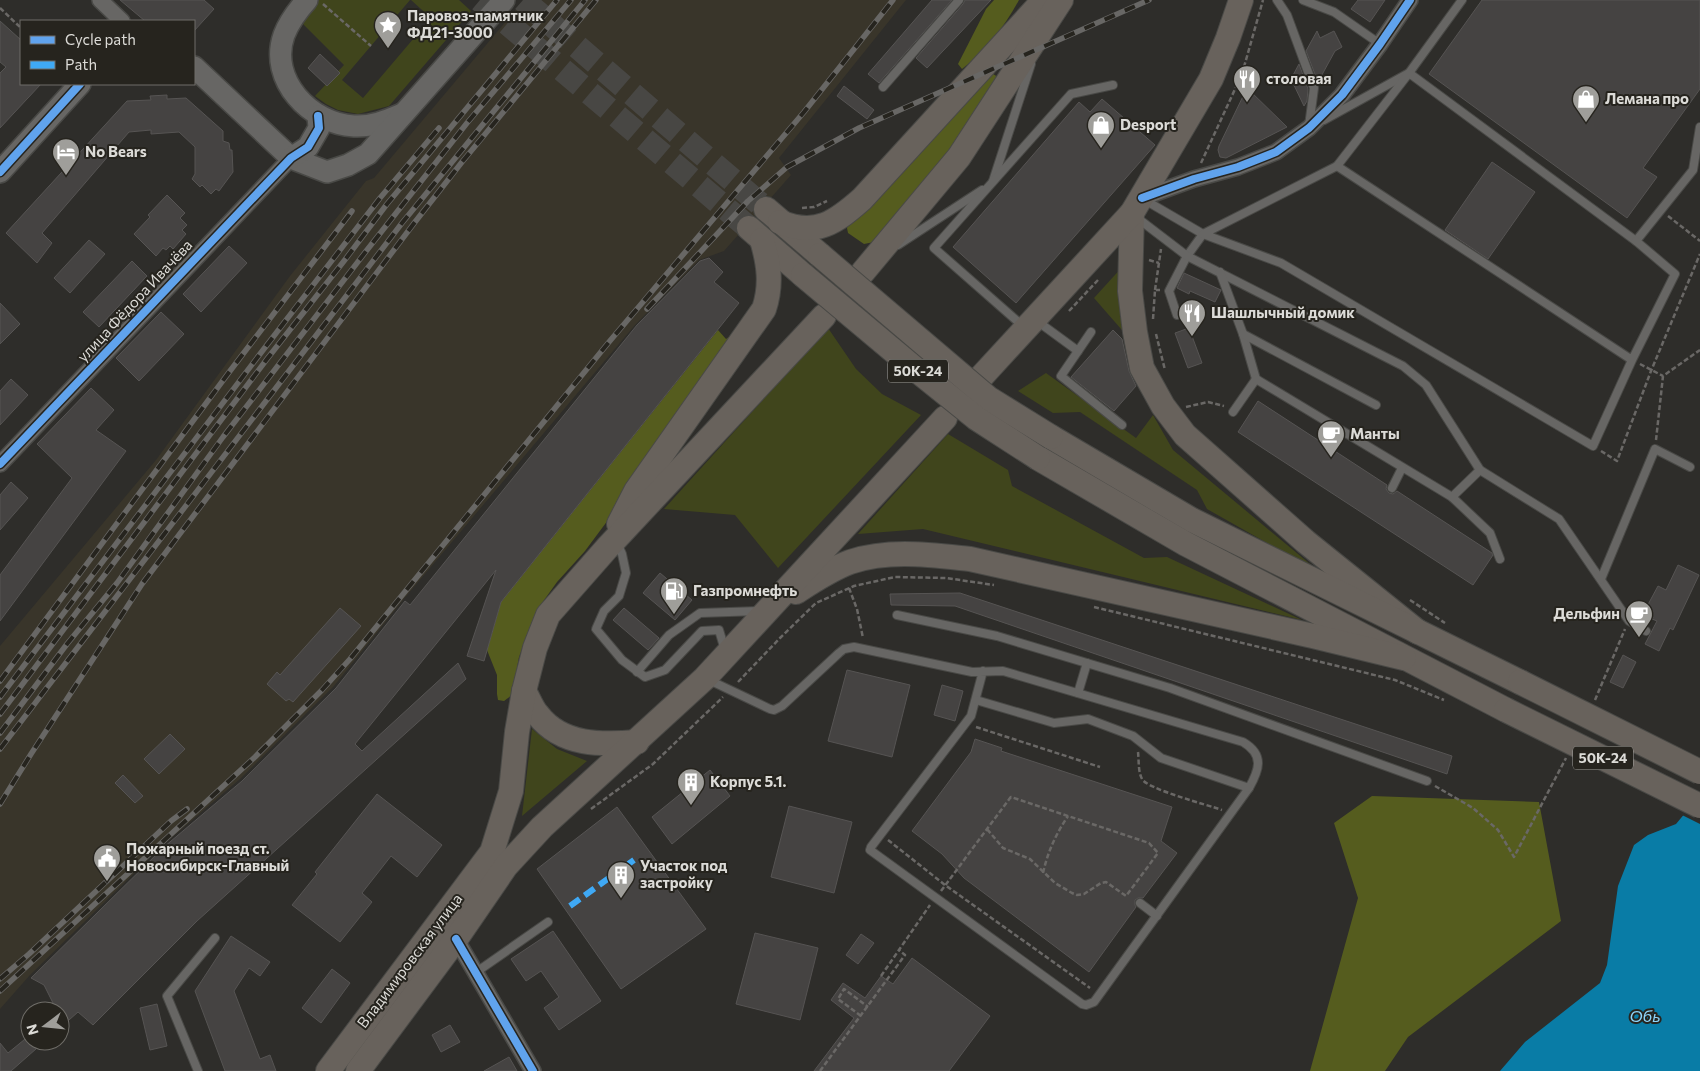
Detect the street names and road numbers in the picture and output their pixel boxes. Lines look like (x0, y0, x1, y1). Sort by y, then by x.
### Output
street label: улица Фёдора Ивачёва (73, 236, 196, 365)
road number: 50К-24 (888, 360, 948, 382)
road number: 50К-24 (1573, 746, 1633, 770)
street label: Владимировская улица (353, 890, 466, 1031)

